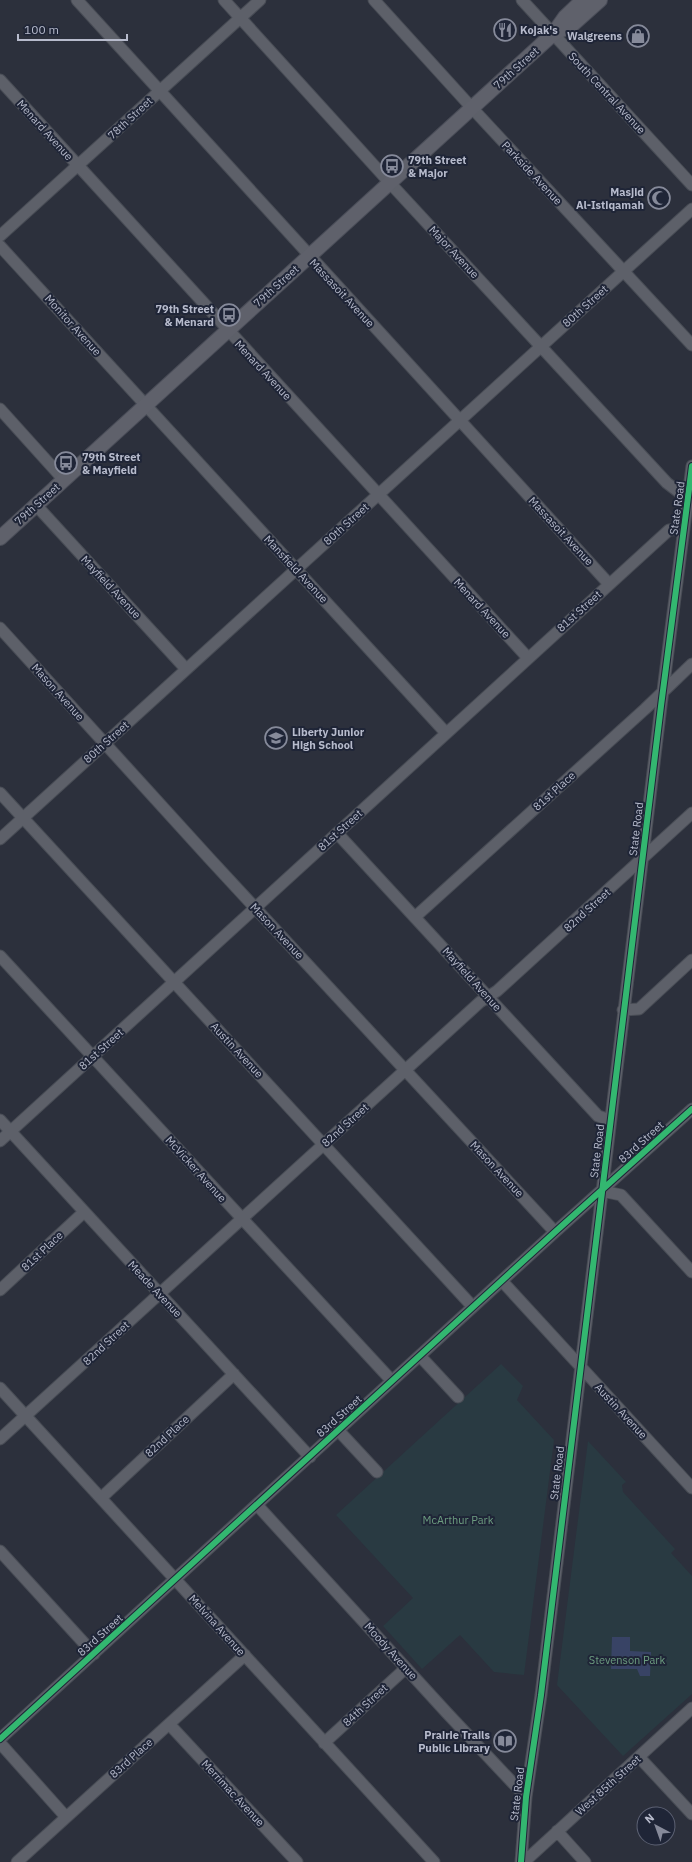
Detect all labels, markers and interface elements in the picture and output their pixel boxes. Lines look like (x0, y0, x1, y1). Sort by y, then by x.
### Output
scale bar (18, 16, 127, 42)
restaurant icon: Kojak's (492, 17, 518, 43)
text: 100 m (24, 22, 59, 37)
place label: Kojak's (520, 23, 558, 37)
shop icon: Walgreens (625, 23, 651, 49)
place label: Walgreens (567, 29, 622, 43)
street label: 79th Street (490, 44, 542, 92)
street label: South Central Avenue (566, 49, 648, 137)
street label: 78th Street (105, 94, 155, 142)
street label: Menard Avenue (14, 97, 76, 163)
street label: Parkside Avenue (499, 138, 565, 208)
bus stop icon: 79th Street & Major (379, 153, 405, 179)
place label: 79th Street & Major (408, 153, 467, 180)
place label: Masjid Al-Istiqamah (576, 185, 644, 212)
mosque icon: Masjid Al-Istiqamah (646, 185, 672, 211)
street label: Major Avenue (426, 223, 482, 281)
street label: Massasoit Avenue (307, 256, 377, 330)
street label: 79th Street (250, 262, 302, 310)
street label: 80th Street (559, 282, 611, 330)
street label: Monitor Avenue (42, 292, 104, 358)
place label: 79th Street & Menard (155, 302, 214, 329)
bus stop icon: 79th Street & Menard (216, 302, 242, 328)
street label: Menard Avenue (232, 337, 294, 403)
bus stop icon: 79th Street & Mayfield (53, 450, 79, 476)
place label: 79th Street & Mayfield (82, 450, 141, 477)
street label: 79th Street (11, 480, 63, 528)
street label: State Road (666, 480, 688, 536)
street label: Massasoit Avenue (526, 494, 596, 568)
street label: 80th Street (320, 500, 372, 548)
street label: Mansfield Avenue (261, 532, 331, 606)
street label: Mayfield Avenue (78, 553, 144, 621)
street label: Menard Avenue (451, 575, 513, 641)
street label: 81st Street (554, 587, 604, 635)
street label: Mason Avenue (29, 661, 87, 723)
street label: 80th Street (80, 718, 132, 766)
school or university icon: Liberty Junior High School (263, 725, 289, 751)
place label: Liberty Junior High School (292, 725, 365, 752)
street label: 81st Place (530, 768, 578, 814)
street label: State Road (626, 801, 646, 857)
street label: 81st Street (315, 806, 365, 854)
street label: 82nd Street (561, 885, 614, 935)
street label: Mason Avenue (247, 900, 307, 962)
street label: Mayfield Avenue (440, 944, 504, 1014)
street label: Austin Avenue (208, 1019, 266, 1081)
street label: 81st Street (76, 1025, 126, 1073)
street label: 82nd Street (319, 1100, 372, 1150)
street label: 83rd Street (615, 1118, 667, 1166)
street label: State Road (587, 1123, 607, 1179)
street label: McVicker Avenue (163, 1133, 229, 1205)
street label: Mason Avenue (467, 1138, 527, 1200)
street label: 81st Place (18, 1228, 66, 1274)
street label: Meade Avenue (125, 1258, 185, 1320)
street label: 82nd Street (80, 1318, 132, 1368)
street label: Austin Avenue (592, 1380, 650, 1442)
street label: 83rd Street (313, 1392, 365, 1440)
street label: 82nd Place (142, 1412, 192, 1460)
street label: State Road (547, 1445, 567, 1501)
park label: McArthur Park (423, 1513, 494, 1527)
street label: Melvina Avenue (186, 1592, 248, 1658)
street label: 83rd Street (74, 1611, 126, 1659)
street label: Moody Avenue (362, 1619, 420, 1683)
park label: Stevenson Park (589, 1653, 665, 1667)
street label: 84th Street (340, 1681, 390, 1729)
place label: Prairie Trails Public Library (418, 1728, 490, 1755)
library icon: Prairie Trails Public Library (492, 1728, 518, 1754)
street label: 83rd Place (107, 1735, 155, 1781)
street label: West 85th Street (572, 1752, 644, 1818)
street label: Merrimac Avenue (199, 1757, 267, 1829)
street label: State Road (507, 1766, 527, 1822)
north arrow (636, 1806, 676, 1846)
text: N (642, 1811, 657, 1826)

